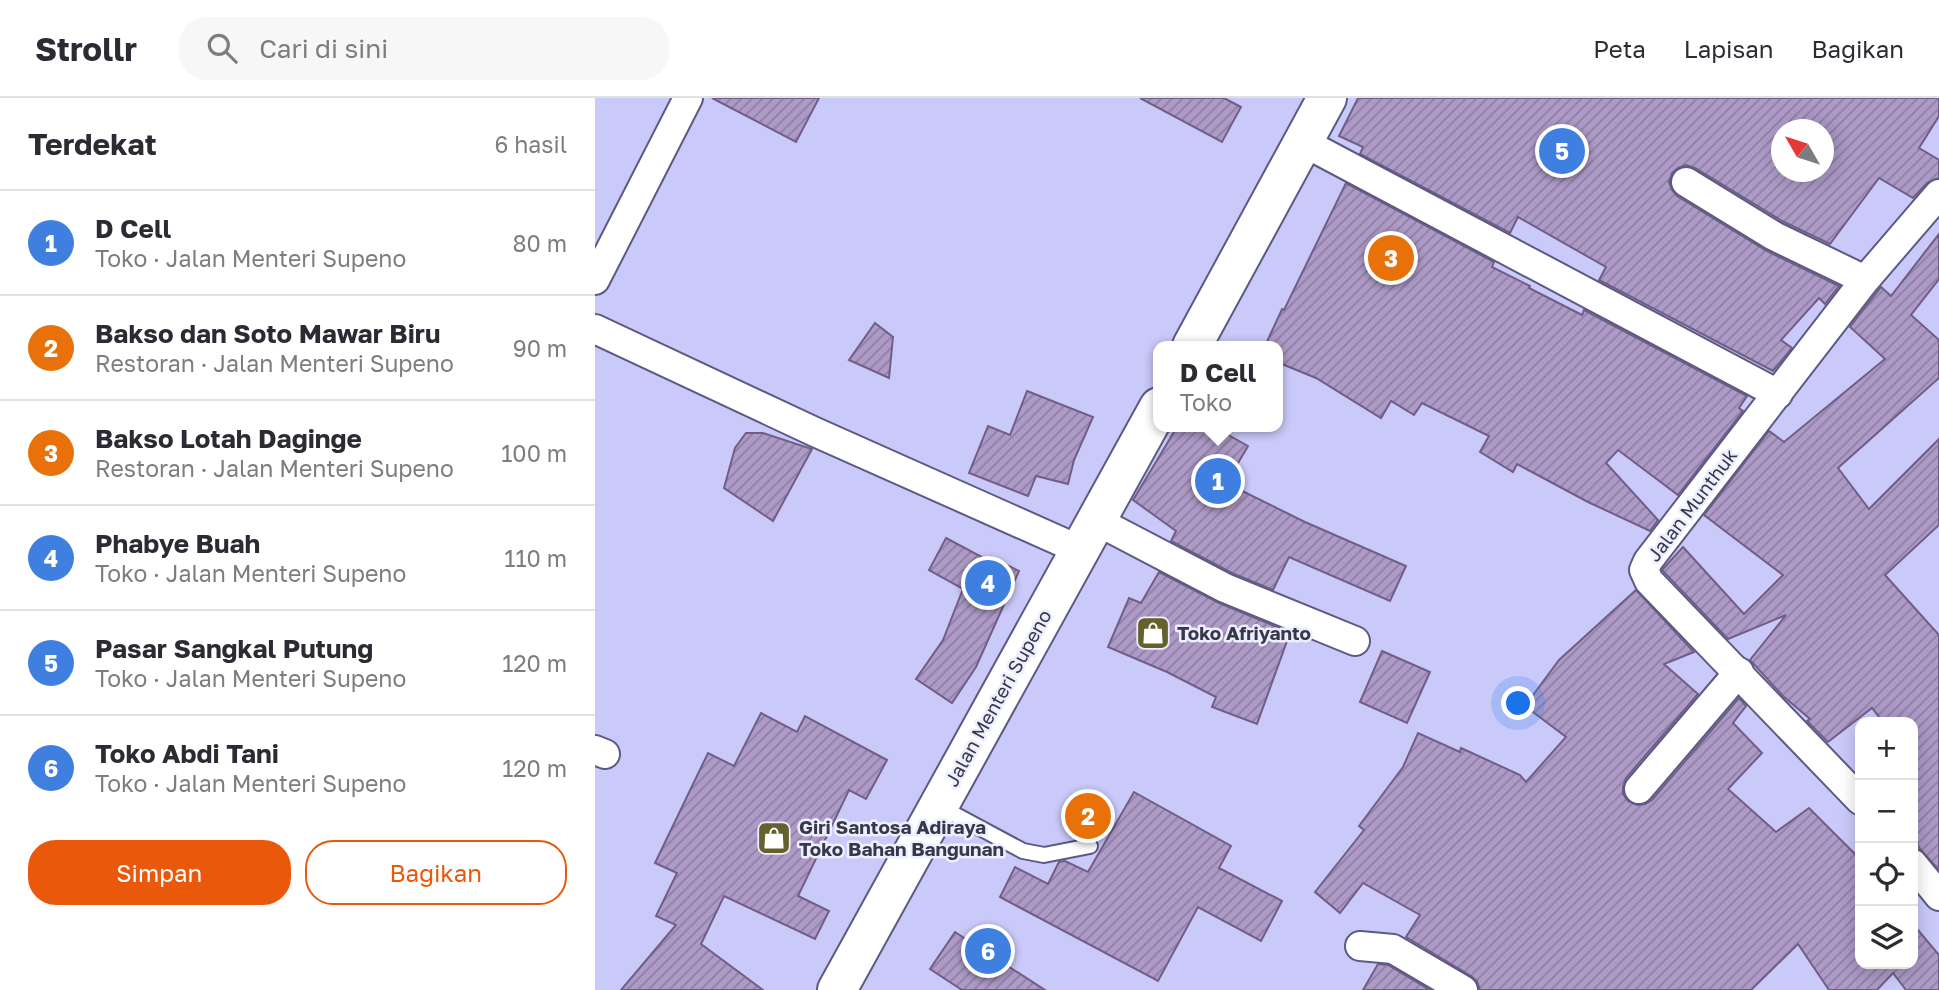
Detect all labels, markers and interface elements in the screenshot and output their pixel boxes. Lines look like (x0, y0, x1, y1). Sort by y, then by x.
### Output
search box (179, 17, 669, 80)
text: Strollr (35, 29, 137, 68)
icon: search (203, 29, 241, 67)
text: Cari di sini (259, 33, 388, 64)
text: Peta (1593, 34, 1646, 63)
text: Lapisan (1684, 34, 1774, 63)
text: Bagikan (1812, 34, 1904, 63)
north arrow (1771, 119, 1834, 182)
pin: 5 (1539, 125, 1585, 177)
text: Terdekat (28, 126, 157, 162)
text: 6 hasil (494, 130, 567, 158)
text: D Cell (95, 213, 171, 244)
text: 1 (45, 229, 57, 257)
text: 80 m (513, 229, 567, 257)
pin: 3 (1368, 232, 1414, 284)
text: Toko · Jalan Menteri Supeno (95, 244, 406, 272)
text: Bakso dan Soto Mawar Biru (95, 318, 440, 349)
text: 2 (44, 334, 58, 362)
text: 90 m (513, 334, 567, 362)
popup (1153, 341, 1283, 432)
text: Restoran · Jalan Menteri Supeno (95, 349, 454, 377)
text: D Cell (1180, 357, 1256, 388)
text: Toko (1180, 388, 1232, 416)
text: Bakso Lotah Daginge (95, 423, 362, 454)
text: 3 (44, 439, 58, 467)
text: 100 m (501, 439, 567, 467)
street label: Jalan Munthuk (1642, 444, 1742, 566)
text: Restoran · Jalan Menteri Supeno (95, 454, 454, 482)
pin: 1 (1195, 455, 1241, 507)
text: Phabye Buah (95, 528, 260, 559)
text: 4 (44, 544, 58, 572)
text: 110 m (504, 544, 567, 572)
pin: 4 (965, 557, 1011, 609)
text: Toko · Jalan Menteri Supeno (95, 559, 406, 587)
street label: Jalan Menteri Supeno (939, 605, 1056, 790)
shop icon: Toko Afriyanto (1134, 614, 1172, 652)
place label: Toko Afriyanto (1177, 621, 1311, 644)
text: Pasar Sangkal Putung (95, 633, 373, 664)
text: 5 (44, 649, 58, 677)
text: 120 m (502, 649, 567, 677)
text: Toko · Jalan Menteri Supeno (95, 664, 406, 692)
your location (1501, 686, 1535, 720)
map controls (1855, 717, 1918, 969)
button: + (1855, 717, 1918, 780)
text: Toko Abdi Tani (95, 738, 279, 769)
text: 6 (44, 754, 58, 782)
text: 120 m (502, 754, 567, 782)
text: Toko · Jalan Menteri Supeno (95, 769, 406, 797)
button: − (1855, 780, 1918, 843)
pin: 2 (1065, 790, 1111, 842)
place label: Giri Santosa Adiraya Toko Bahan Bangunan (799, 815, 1004, 860)
shop icon: Giri Santosa Adiraya Toko Bahan Bangunan (755, 819, 793, 857)
button: Simpan (28, 840, 291, 905)
button: Bagikan (305, 840, 567, 905)
button: locate (1855, 843, 1918, 906)
button: layers (1855, 906, 1918, 969)
pin: 6 (965, 925, 1011, 977)

